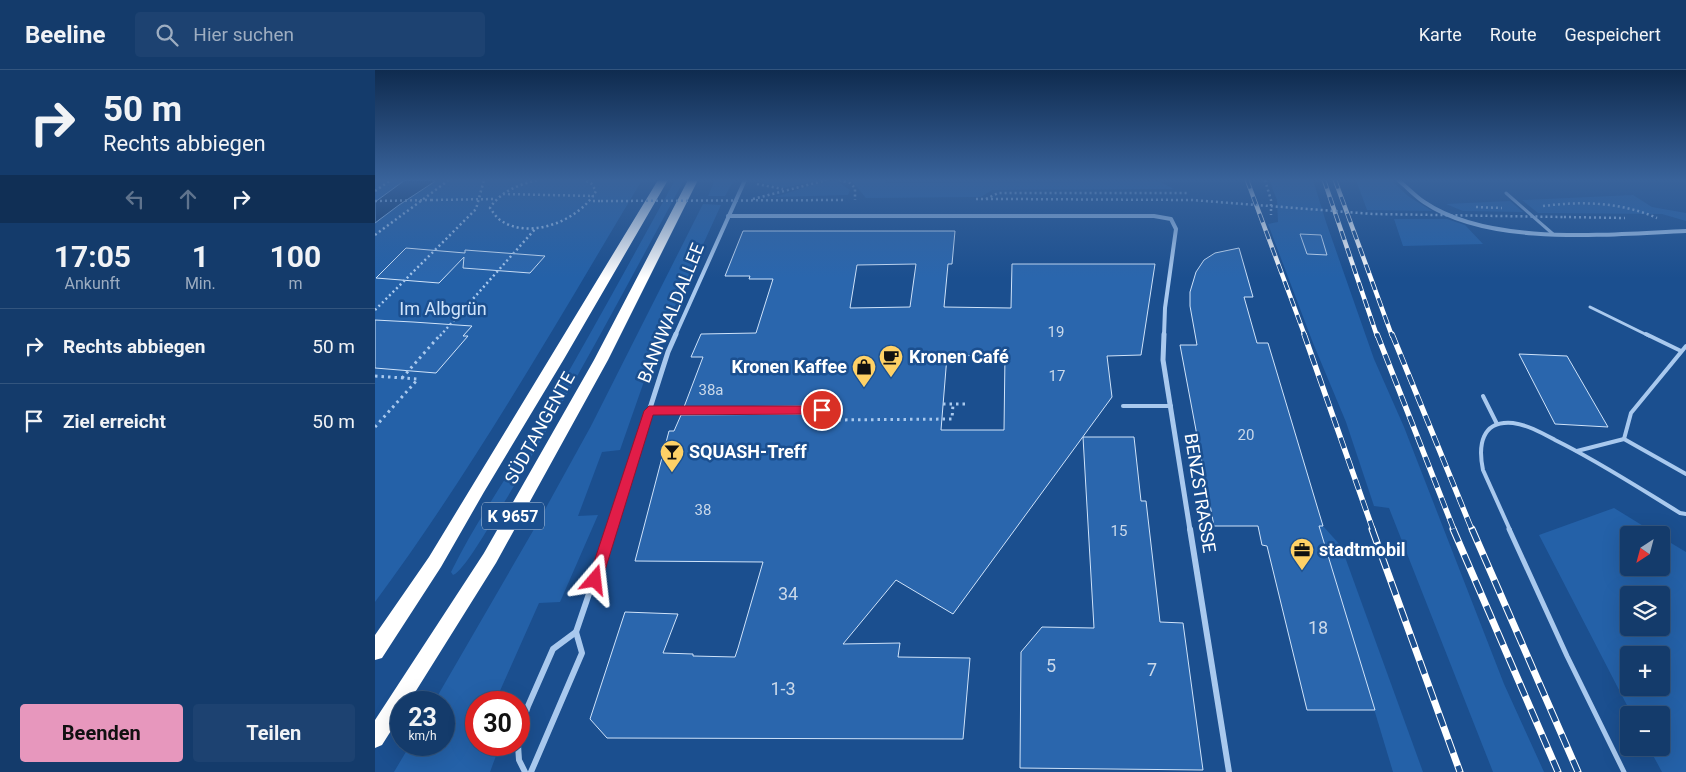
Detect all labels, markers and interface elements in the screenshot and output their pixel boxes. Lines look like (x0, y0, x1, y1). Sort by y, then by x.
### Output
search box (135, 12, 485, 57)
text: Beeline (25, 21, 105, 49)
icon: search (153, 21, 181, 49)
text: Hier suchen (193, 23, 294, 46)
text: Karte (1419, 24, 1462, 45)
text: Route (1490, 24, 1537, 45)
text: Gespeichert (1565, 24, 1661, 45)
text: 50 m (103, 89, 182, 130)
icon: right (20, 90, 85, 155)
text: Rechts abbiegen (103, 131, 266, 156)
icon: left (121, 185, 149, 213)
icon: ahead (174, 185, 202, 213)
icon: right (227, 185, 255, 213)
text: 17:05 (54, 239, 131, 274)
text: 1 (192, 239, 209, 274)
text: 100 (270, 239, 321, 274)
street label: BANNWALDALLEE (633, 240, 708, 386)
text: Ankunft (65, 274, 120, 293)
text: Min. (185, 274, 216, 293)
text: m (288, 274, 302, 293)
park label: Im Albgrün (399, 298, 487, 319)
house number: 19 (1048, 323, 1064, 341)
icon: right (20, 332, 48, 360)
text: Rechts abbiegen (63, 335, 205, 358)
text: 50 m (312, 335, 355, 358)
cafe icon: Kronen Café (878, 344, 904, 378)
place label: Kronen Café (909, 346, 1009, 367)
shop icon: Kronen Kaffee (851, 354, 877, 388)
place label: Kronen Kaffee (732, 356, 847, 377)
house number: 17 (1049, 367, 1065, 385)
street label: SÜDTANGENTE (500, 368, 579, 487)
house number: 38a (698, 381, 724, 399)
pin (801, 389, 843, 431)
icon: arrive (808, 396, 836, 424)
icon: arrive (20, 407, 48, 435)
text: Ziel erreicht (63, 410, 166, 433)
text: 50 m (312, 410, 355, 433)
house number: 20 (1238, 426, 1254, 444)
street label: BENZSTRASSE (1181, 432, 1220, 554)
bar icon: SQUASH-Treff (659, 439, 685, 473)
place label: SQUASH-Treff (689, 441, 807, 462)
house number: 38 (695, 501, 711, 519)
road number: K 9657 (482, 502, 544, 530)
house number: 15 (1111, 522, 1127, 540)
north arrow (1620, 526, 1670, 576)
map controls (1620, 526, 1670, 756)
office icon: stadtmobil (1289, 537, 1315, 571)
place label: stadtmobil (1319, 539, 1406, 560)
position arrow (568, 553, 620, 605)
house number: 34 (778, 583, 798, 604)
button: layers (1620, 586, 1670, 636)
house number: 18 (1308, 617, 1328, 638)
button: + (1620, 646, 1670, 696)
house number: 5 (1046, 655, 1056, 676)
house number: 7 (1147, 659, 1157, 680)
house number: 1-3 (770, 678, 796, 699)
speed limit sign: 30 (465, 691, 530, 756)
text: 23 (408, 703, 437, 732)
button: Beenden (20, 704, 183, 762)
button: Teilen (193, 704, 355, 762)
button: − (1620, 706, 1670, 756)
text: km/h (408, 729, 437, 743)

